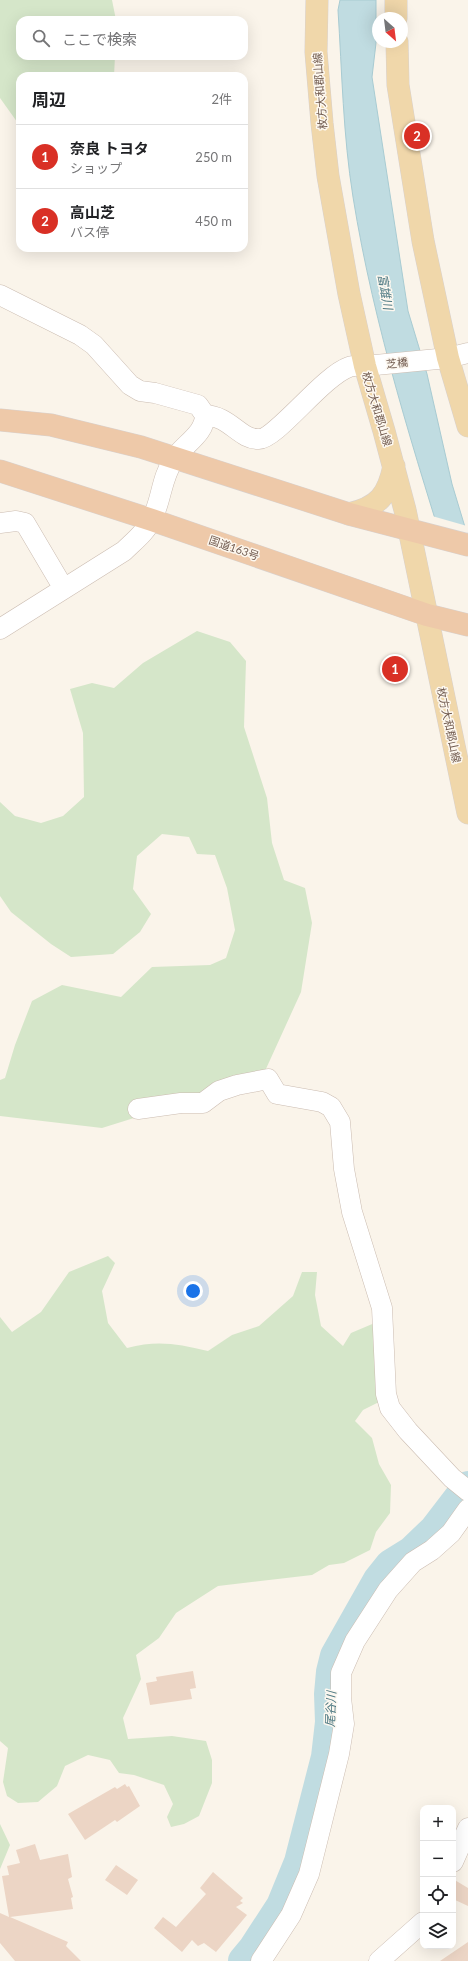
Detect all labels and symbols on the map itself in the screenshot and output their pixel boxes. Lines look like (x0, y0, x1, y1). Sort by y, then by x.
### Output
north arrow (372, 12, 408, 48)
street label: 枚方大和郡山線 (310, 52, 329, 130)
pin: 2 (404, 121, 430, 151)
water label: 富雄川 (375, 273, 396, 313)
street label: 芝橋 (385, 355, 409, 370)
street label: 枚方大和郡山線 (360, 370, 395, 448)
street label: 国道163号 (207, 533, 261, 562)
pin: 1 (382, 654, 408, 684)
street label: 枚方大和郡山線 (435, 686, 464, 764)
your location (183, 1281, 203, 1301)
water label: 尾谷川 (322, 1689, 339, 1727)

